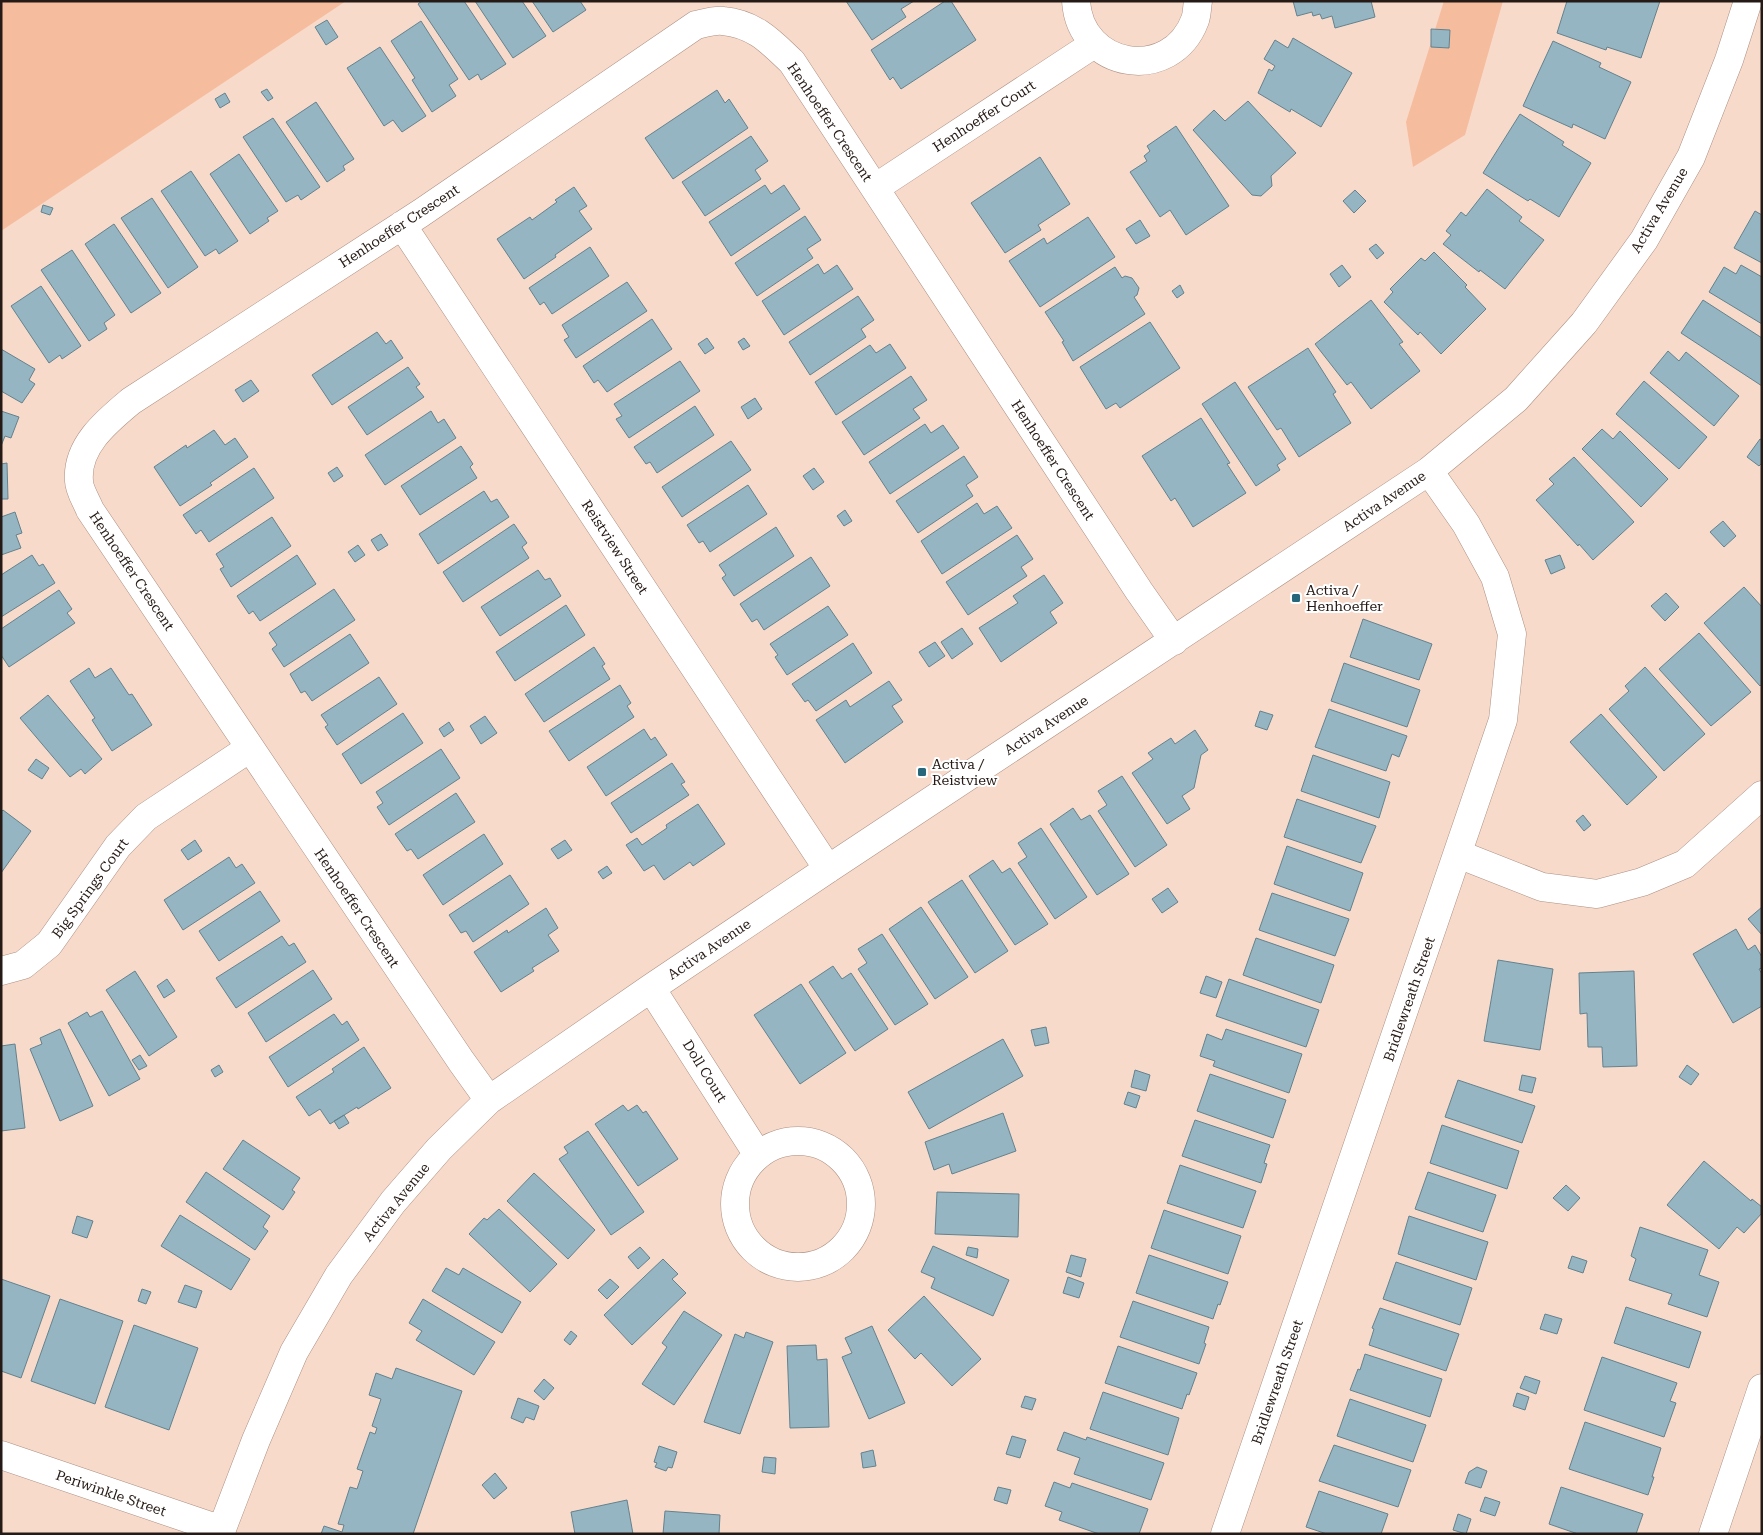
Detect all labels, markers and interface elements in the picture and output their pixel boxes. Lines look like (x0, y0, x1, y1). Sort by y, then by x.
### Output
street label: Henhoeffer Crescent (784, 59, 876, 185)
street label: Henhoeffer Court (930, 77, 1038, 155)
street label: Activa Avenue (1627, 164, 1691, 255)
street label: Henhoeffer Crescent (336, 181, 462, 271)
street label: Henhoeffer Crescent (1008, 397, 1098, 523)
street label: Activa Avenue (1340, 467, 1429, 535)
street label: Reistview Street (579, 497, 651, 597)
street label: Henhoeffer Crescent (86, 508, 178, 634)
place label: Activa / Henhoeffer (1306, 582, 1383, 614)
marker: Activa / Henhoeffer (1290, 592, 1302, 604)
street label: Activa Avenue (1001, 692, 1091, 758)
place label: Activa / Reistview (932, 756, 998, 788)
marker: Activa / Reistview (916, 766, 928, 778)
street label: Big Springs Court (49, 835, 131, 941)
street label: Henhoeffer Crescent (311, 845, 403, 971)
street label: Activa Avenue (665, 915, 754, 983)
street label: Bridlewreath Street (1380, 935, 1438, 1063)
street label: Doll Court (680, 1037, 730, 1105)
street label: Activa Avenue (359, 1159, 433, 1245)
street label: Bridlewreath Street (1248, 1318, 1306, 1446)
street label: Periwinkle Street (54, 1467, 168, 1519)

